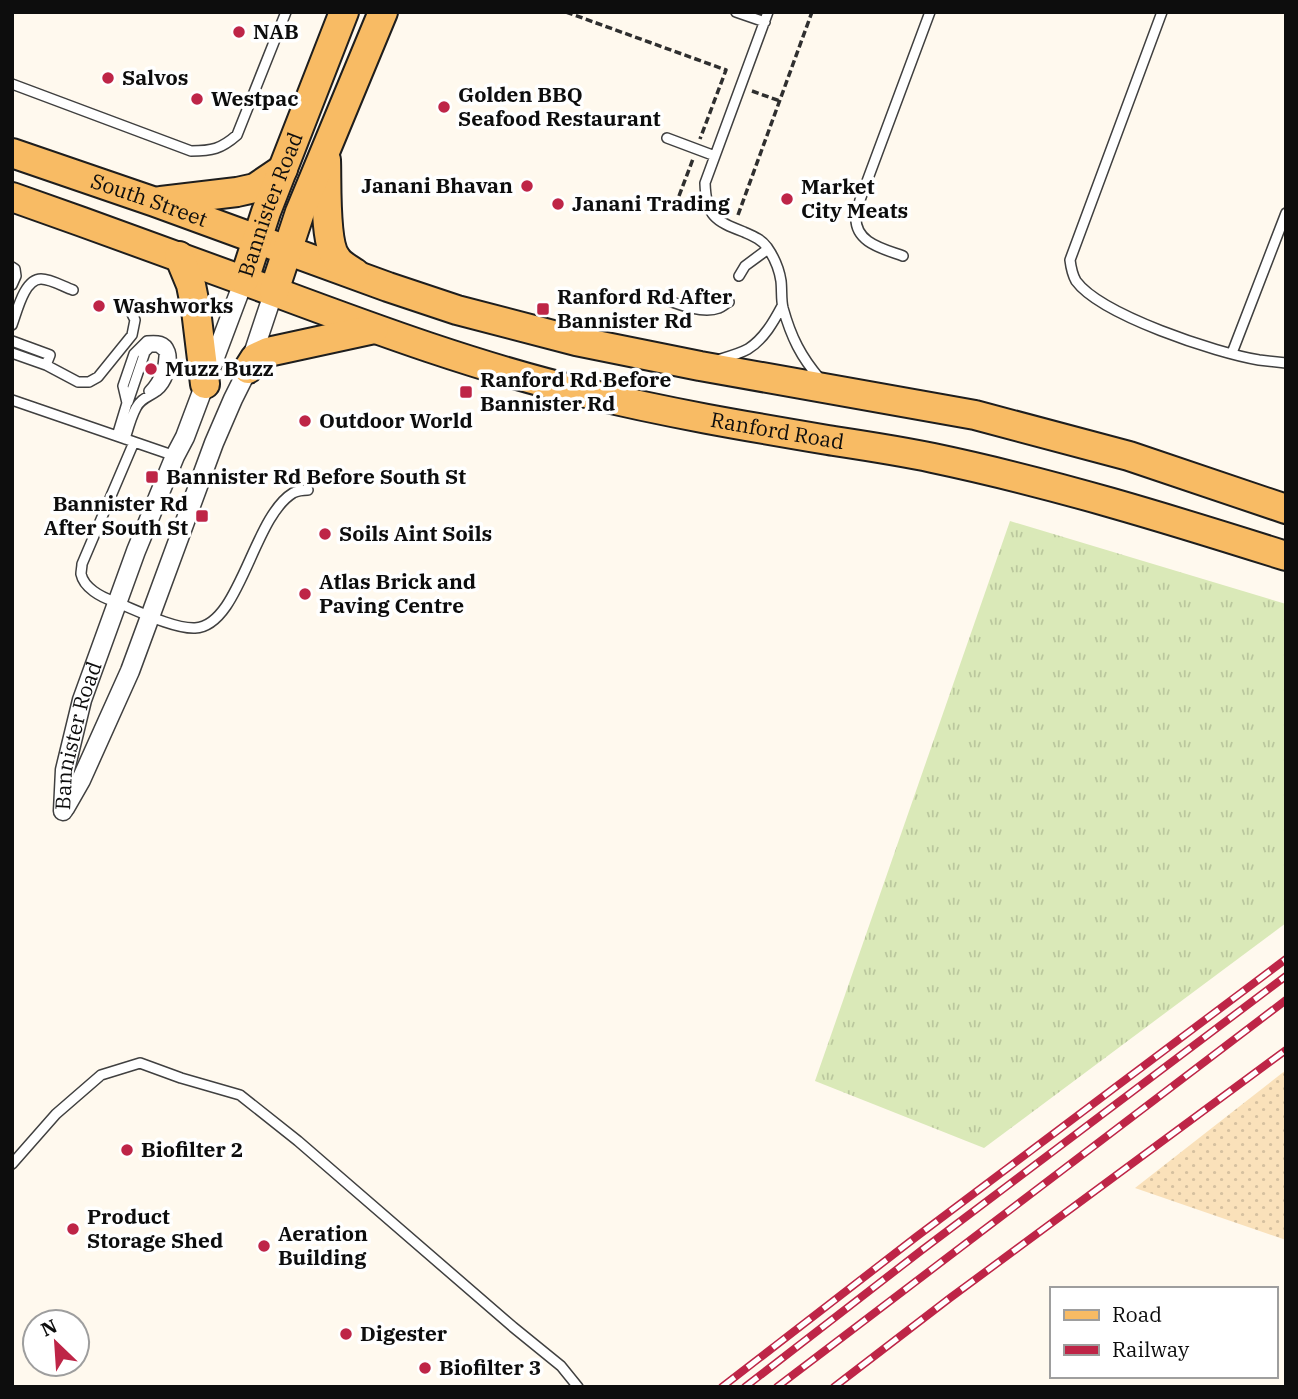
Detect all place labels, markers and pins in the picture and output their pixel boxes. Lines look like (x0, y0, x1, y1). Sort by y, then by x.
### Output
place label: NAB (253, 17, 299, 45)
marker: NAB (231, 24, 247, 40)
place label: Salvos (122, 63, 188, 91)
marker: Salvos (100, 70, 116, 86)
place label: Golden BBQ Seafood Restaurant (458, 80, 661, 132)
place label: Westpac (211, 84, 299, 112)
marker: Westpac (189, 91, 205, 107)
marker: Golden BBQ Seafood Restaurant (436, 99, 452, 115)
place label: Janani Bhavan (361, 171, 513, 199)
place label: Market City Meats (801, 172, 908, 224)
marker: Janani Bhavan (519, 178, 535, 194)
place label: Janani Trading (572, 189, 731, 217)
marker: Market City Meats (779, 191, 795, 207)
marker: Janani Trading (550, 196, 566, 212)
place label: Ranford Rd After Bannister Rd (557, 282, 733, 334)
place label: Washworks (113, 291, 233, 319)
marker: Washworks (91, 298, 107, 314)
marker: Ranford Rd After Bannister Rd (535, 301, 551, 317)
place label: Muzz Buzz (165, 354, 274, 382)
marker: Muzz Buzz (143, 361, 159, 377)
place label: Ranford Rd Before Bannister Rd (480, 365, 671, 417)
marker: Ranford Rd Before Bannister Rd (458, 384, 474, 400)
place label: Outdoor World (319, 406, 473, 434)
marker: Outdoor World (297, 413, 313, 429)
place label: Bannister Rd Before South St (166, 462, 466, 490)
marker: Bannister Rd Before South St (144, 469, 160, 485)
place label: Bannister Rd After South St (44, 489, 188, 541)
marker: Bannister Rd After South St (194, 508, 210, 524)
place label: Soils Aint Soils (339, 519, 492, 547)
marker: Soils Aint Soils (317, 526, 333, 542)
place label: Atlas Brick and Paving Centre (319, 567, 476, 619)
marker: Atlas Brick and Paving Centre (297, 586, 313, 602)
place label: Biofilter 2 (141, 1135, 243, 1163)
marker: Biofilter 2 (119, 1142, 135, 1158)
place label: Product Storage Shed (87, 1202, 223, 1254)
place label: Aeration Building (278, 1219, 368, 1271)
marker: Product Storage Shed (65, 1221, 81, 1237)
marker: Aeration Building (256, 1238, 272, 1254)
place label: Digester (360, 1319, 448, 1347)
marker: Digester (338, 1326, 354, 1342)
place label: Biofilter 3 (439, 1353, 541, 1381)
marker: Biofilter 3 (417, 1360, 433, 1376)

